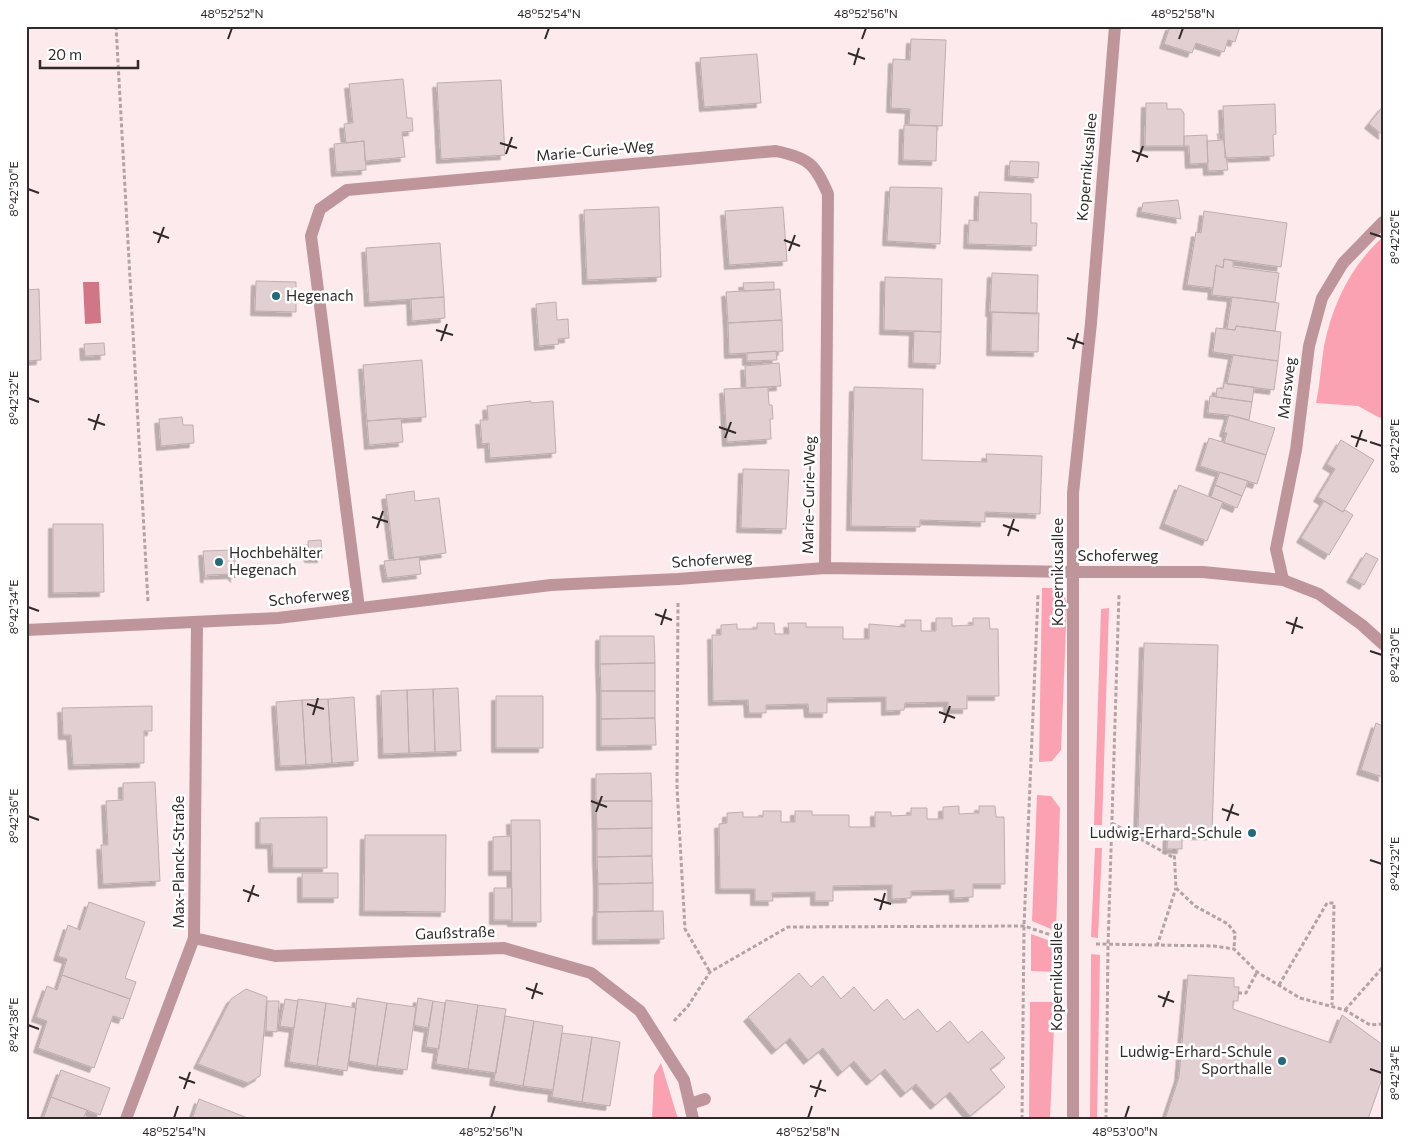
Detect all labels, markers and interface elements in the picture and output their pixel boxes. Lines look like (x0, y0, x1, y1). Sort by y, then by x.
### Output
text: 48°52'52"N (200, 6, 264, 20)
text: 48°52'54"N (517, 6, 581, 20)
text: 48°52'56"N (834, 6, 898, 20)
text: 48°52'58"N (1151, 6, 1215, 20)
scale bar (40, 38, 138, 70)
text: 20 m (48, 45, 82, 63)
street label: Kopernikusallee (1072, 112, 1100, 222)
street label: Marie-Curie-Weg (535, 136, 655, 164)
text: 8°42'30"E (6, 161, 20, 217)
text: 8°42'26"E (1387, 210, 1401, 264)
place label: Hegenach (286, 286, 354, 304)
marker: Hegenach (270, 290, 282, 302)
street label: Marsweg (1273, 356, 1299, 420)
text: 8°42'32"E (6, 371, 20, 425)
text: 8°42'28"E (1387, 419, 1401, 473)
street label: Marie-Curie-Weg (798, 436, 818, 554)
street label: Kopernikusallee (1048, 518, 1066, 626)
place label: Hochbehälter Hegenach (229, 543, 322, 578)
street label: Schoferweg (1078, 546, 1158, 564)
street label: Schoferweg (671, 547, 753, 571)
marker: Hochbehälter Hegenach (213, 556, 225, 568)
text: 8°42'34"E (6, 580, 20, 634)
street label: Schoferweg (268, 583, 350, 609)
text: 8°42'30"E (1387, 627, 1401, 683)
text: 8°42'36"E (6, 789, 20, 843)
street label: Max-Planck-Straße (169, 796, 187, 928)
place label: Ludwig-Erhard-Schule (1089, 823, 1242, 841)
marker: Ludwig-Erhard-Schule (1246, 827, 1258, 839)
text: 8°42'32"E (1387, 837, 1401, 891)
street label: Gaußstraße (415, 922, 495, 942)
street label: Kopernikusallee (1047, 923, 1065, 1031)
text: 8°42'38"E (6, 998, 20, 1052)
place label: Ludwig-Erhard-Schule Sporthalle (1119, 1042, 1272, 1077)
text: 8°42'34"E (1387, 1046, 1401, 1100)
marker: Ludwig-Erhard-Schule Sporthalle (1276, 1055, 1288, 1067)
text: 48°52'54"N (142, 1124, 206, 1138)
text: 48°52'56"N (459, 1124, 523, 1138)
text: 48°52'58"N (776, 1124, 840, 1138)
text: 48°53'00"N (1092, 1124, 1158, 1138)

